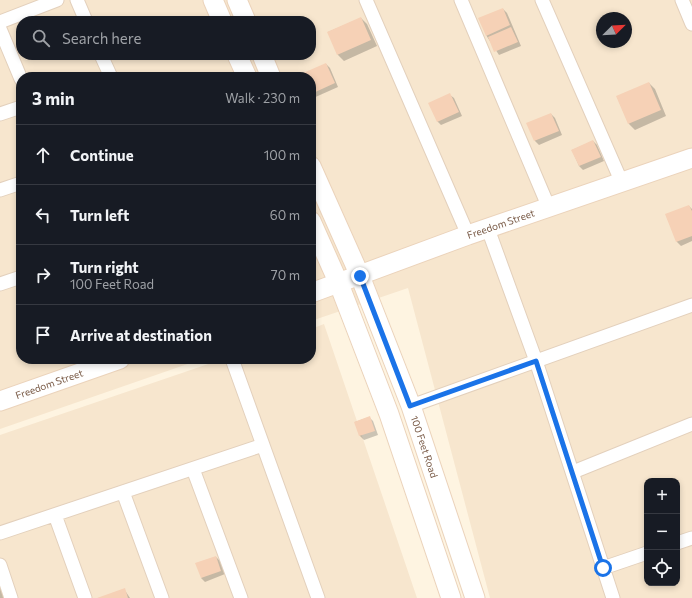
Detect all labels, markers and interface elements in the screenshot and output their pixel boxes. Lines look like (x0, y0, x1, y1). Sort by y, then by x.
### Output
north arrow (596, 12, 632, 48)
search box (16, 16, 316, 60)
icon: search (30, 27, 52, 49)
text: Search here (62, 29, 141, 47)
text: 3 min (32, 88, 75, 109)
text: Walk · 230 m (225, 90, 300, 106)
icon: ahead (32, 144, 54, 166)
text: Continue (70, 146, 134, 164)
text: 100 m (264, 147, 300, 163)
icon: left (32, 204, 54, 226)
text: Turn left (70, 206, 129, 224)
text: 60 m (270, 207, 300, 223)
street label: Freedom Street (465, 207, 536, 241)
text: Turn right (70, 258, 139, 276)
icon: right (32, 264, 54, 286)
text: 70 m (271, 267, 300, 283)
route end (351, 267, 369, 285)
text: 100 Feet Road (70, 276, 154, 292)
icon: arrive (32, 324, 54, 346)
text: Arrive at destination (70, 326, 212, 344)
street label: Freedom Street (14, 366, 84, 401)
street label: 100 Feet Road (409, 414, 441, 480)
map controls (644, 478, 680, 586)
button: + (644, 478, 680, 514)
button: − (644, 514, 680, 550)
button: locate (644, 550, 680, 586)
route start (594, 559, 612, 577)

